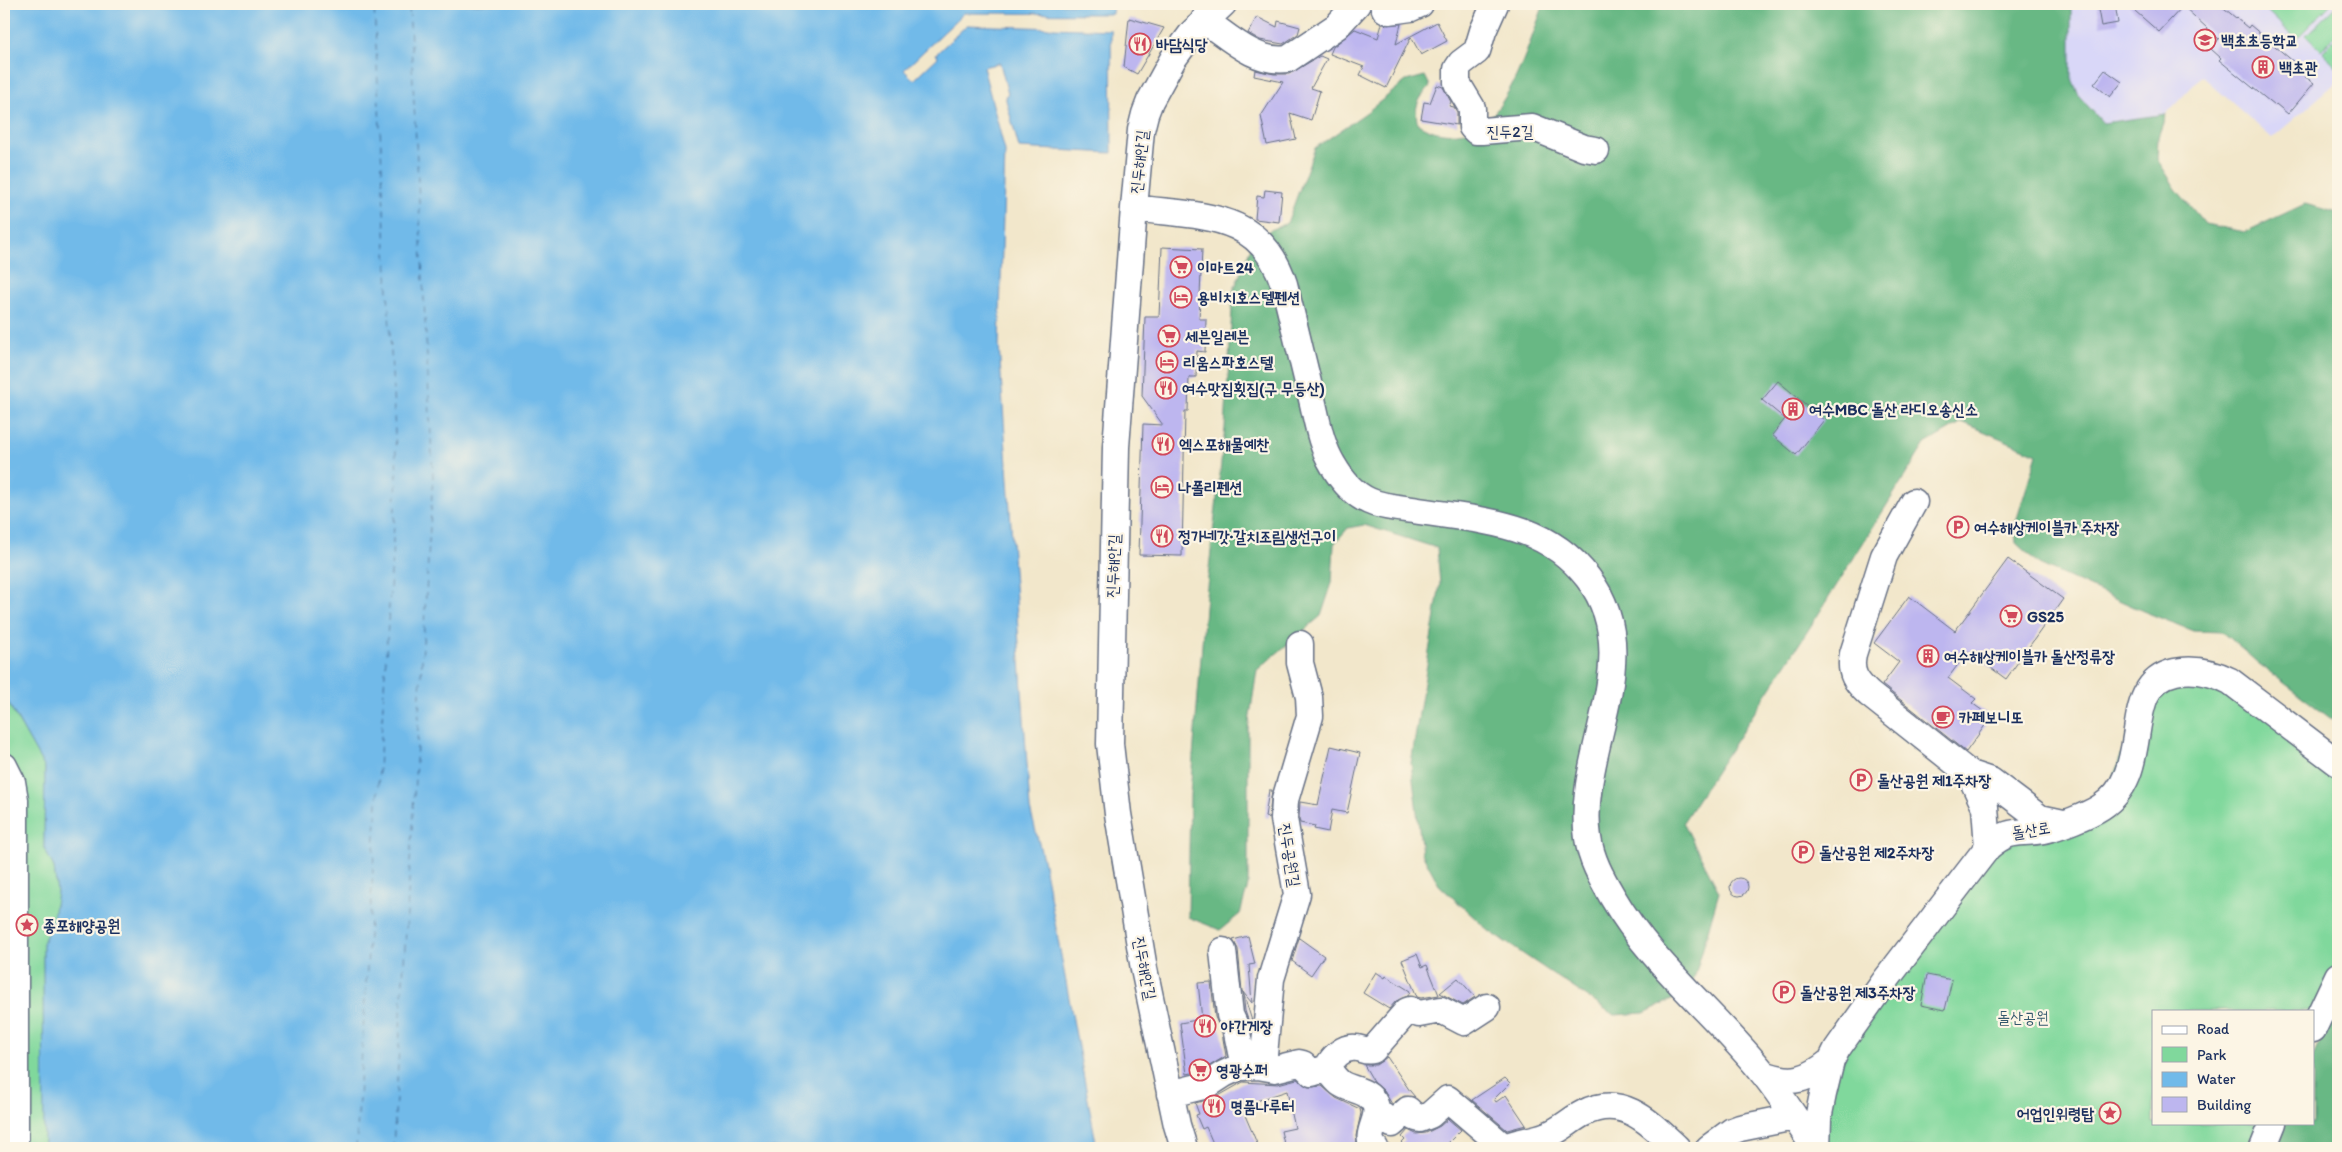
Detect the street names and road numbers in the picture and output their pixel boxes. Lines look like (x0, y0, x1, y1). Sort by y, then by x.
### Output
street label: 진두2길 (1486, 122, 1534, 141)
street label: 진두해안길 (1126, 129, 1152, 195)
street label: 진두해안길 (1102, 533, 1124, 598)
street label: 돌산로 (2010, 818, 2052, 842)
street label: 진두공원길 (1276, 822, 1304, 888)
street label: 진두해안길 (1130, 935, 1160, 1002)

